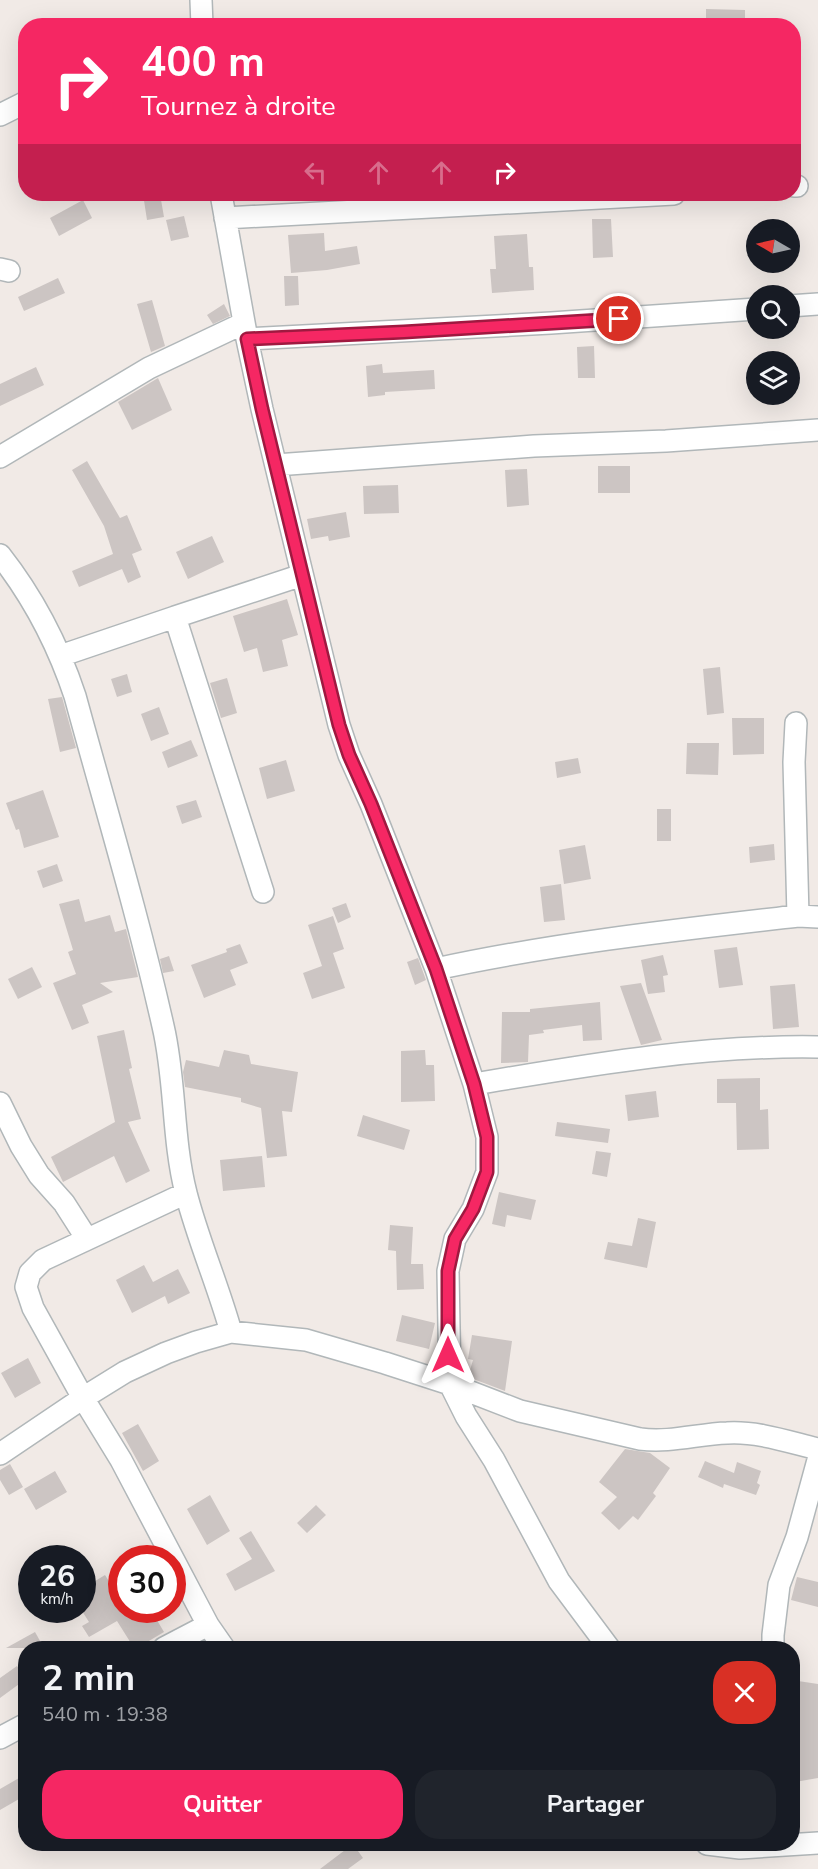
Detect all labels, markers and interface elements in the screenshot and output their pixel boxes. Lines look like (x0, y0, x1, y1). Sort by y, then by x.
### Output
text: 400 m (141, 34, 265, 91)
icon: right (42, 42, 120, 120)
text: Tournez à droite (141, 88, 336, 125)
icon: left (299, 156, 332, 189)
icon: ahead (362, 156, 395, 189)
icon: ahead (425, 156, 458, 189)
icon: right (488, 156, 521, 189)
north arrow (746, 219, 800, 273)
map controls (746, 219, 800, 405)
button: search (746, 285, 800, 339)
pin (593, 293, 644, 344)
icon: arrive (602, 302, 635, 335)
button: layers (746, 351, 800, 405)
position arrow (416, 1323, 480, 1387)
speed limit sign: 30 (108, 1545, 186, 1623)
text: 26 (39, 1556, 75, 1597)
text: km/h (40, 1589, 74, 1609)
text: 2 min (42, 1654, 135, 1703)
button: close (713, 1661, 776, 1724)
text: 540 m · 19:38 (42, 1701, 168, 1728)
button: Quitter (42, 1770, 403, 1839)
button: Partager (415, 1770, 776, 1839)

